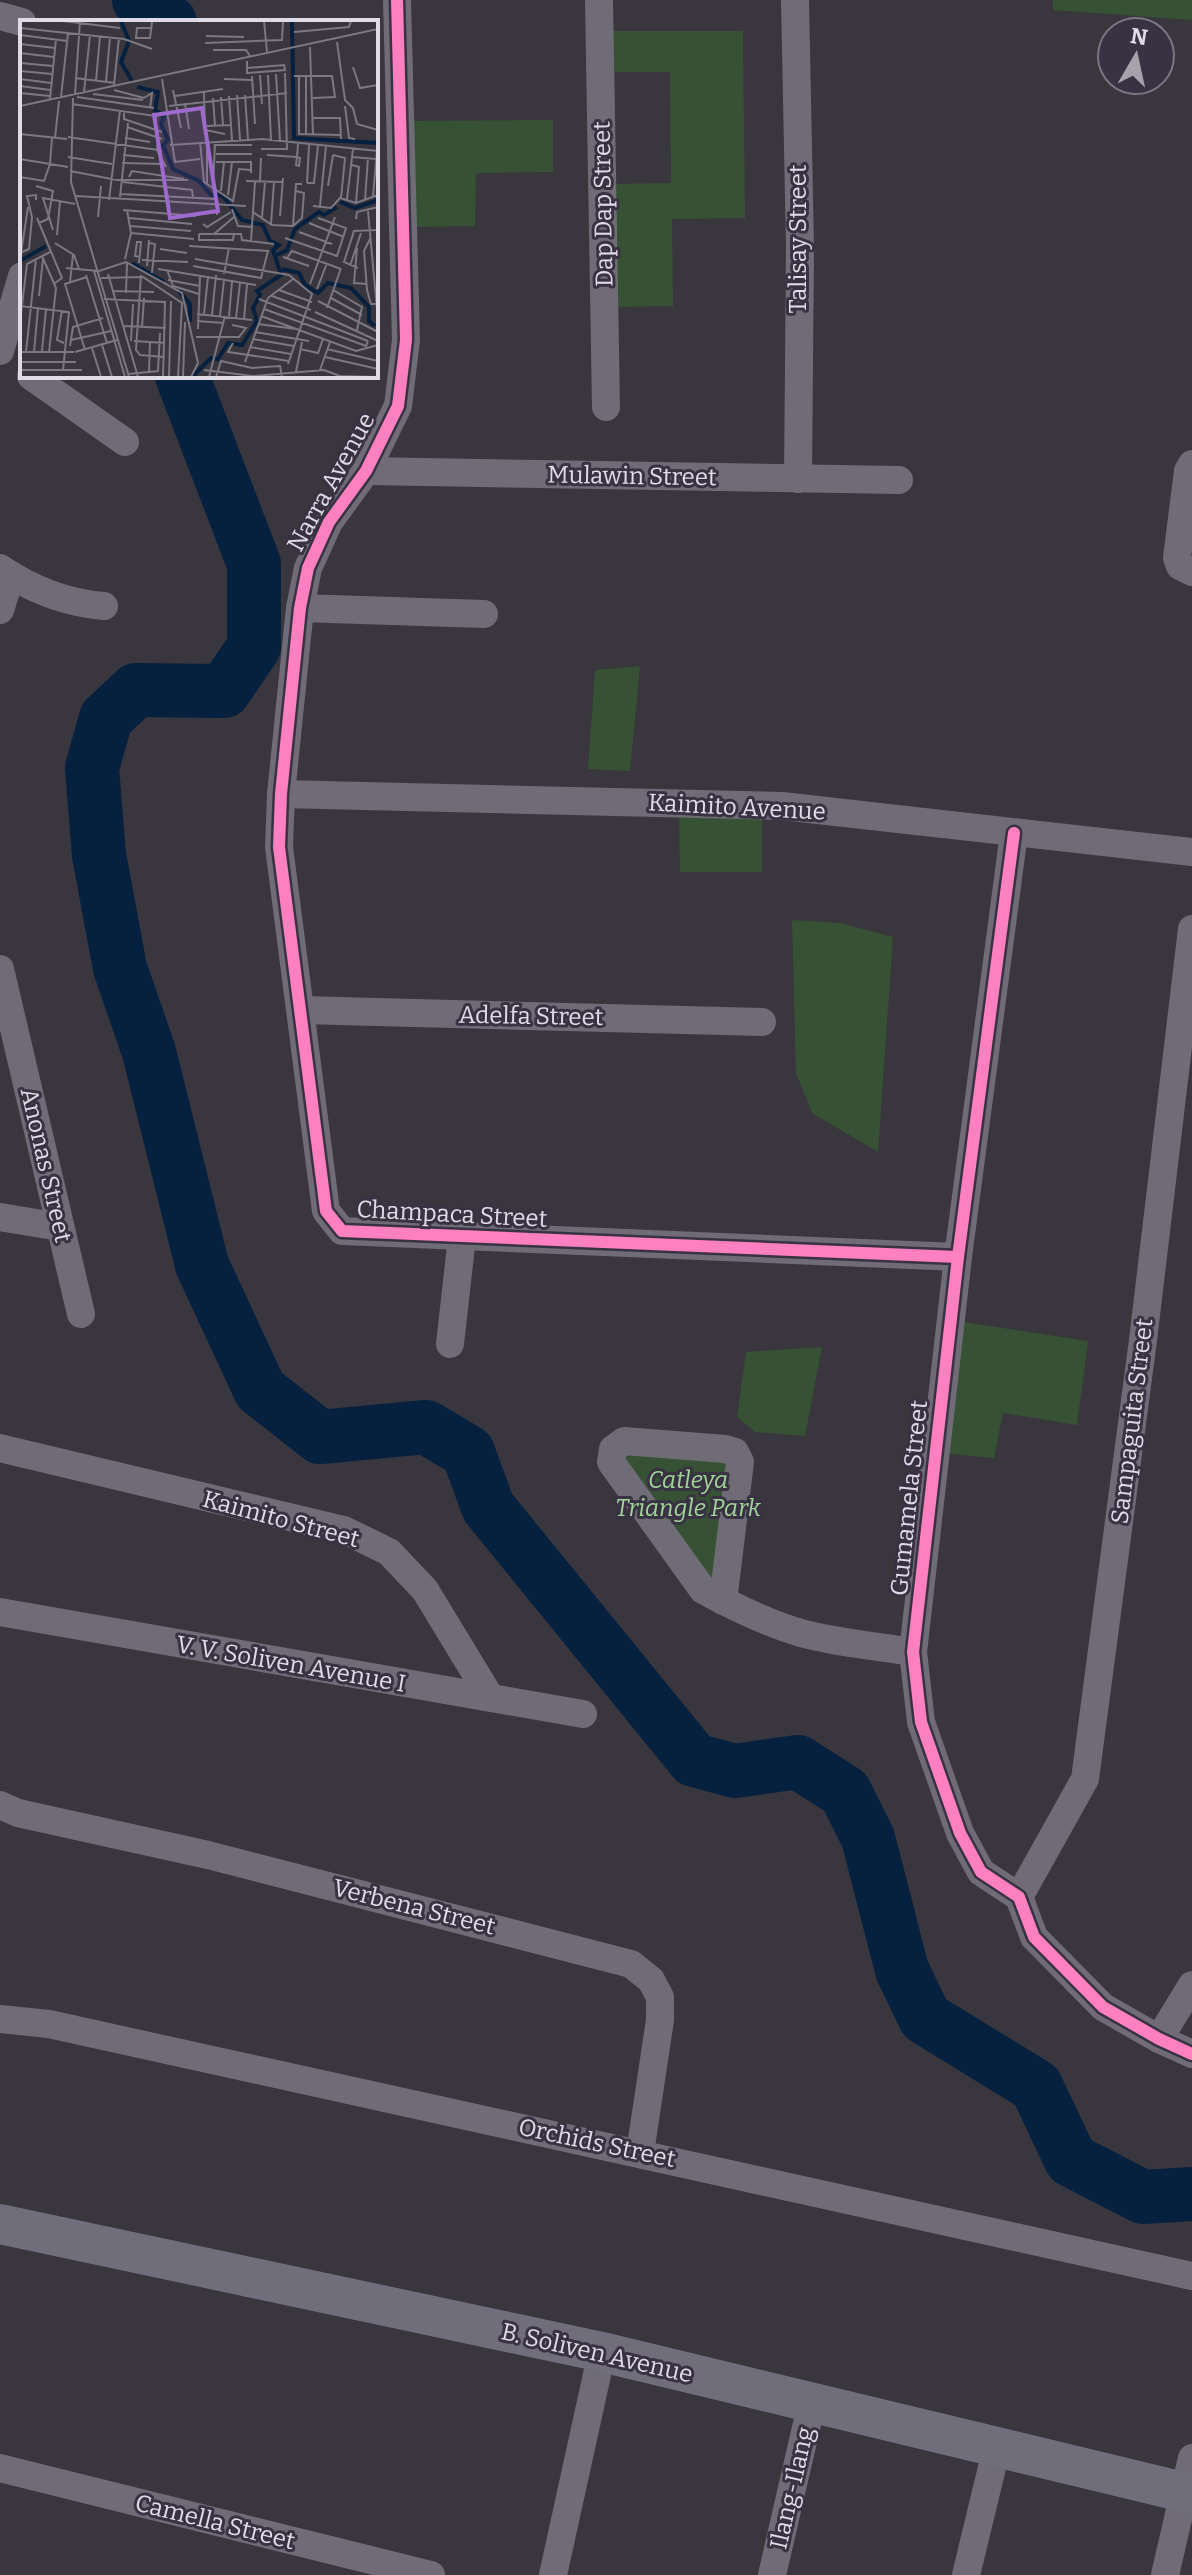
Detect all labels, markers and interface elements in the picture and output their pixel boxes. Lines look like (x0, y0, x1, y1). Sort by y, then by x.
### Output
north arrow (1096, 16, 1176, 96)
inset map (20, 20, 378, 378)
text: N (1129, 22, 1150, 51)
street label: Dap Dap Street (588, 121, 618, 287)
street label: Talisay Street (784, 164, 812, 314)
street label: Narra Avenue (281, 408, 381, 556)
street label: Mulawin Street (547, 461, 717, 491)
street label: Kaimito Avenue (648, 788, 826, 826)
street label: Adelfa Street (458, 1001, 604, 1031)
street label: Anonas Street (15, 1085, 77, 1245)
street label: Champaca Street (356, 1195, 548, 1233)
street label: Sampaguita Street (1105, 1316, 1159, 1525)
street label: Gumamela Street (885, 1398, 933, 1597)
park label: Catleya Triangle Park (615, 1466, 762, 1522)
street label: Kaimito Street (200, 1485, 363, 1553)
street label: V. V. Soliven Avenue I (174, 1630, 408, 1698)
street label: Verbena Street (330, 1873, 498, 1941)
street label: Orchids Street (516, 2113, 678, 2173)
street label: B. Soliven Avenue (499, 2317, 695, 2389)
street label: Ilang-Ilang (764, 2424, 820, 2552)
street label: Camella Street (132, 2489, 298, 2555)

